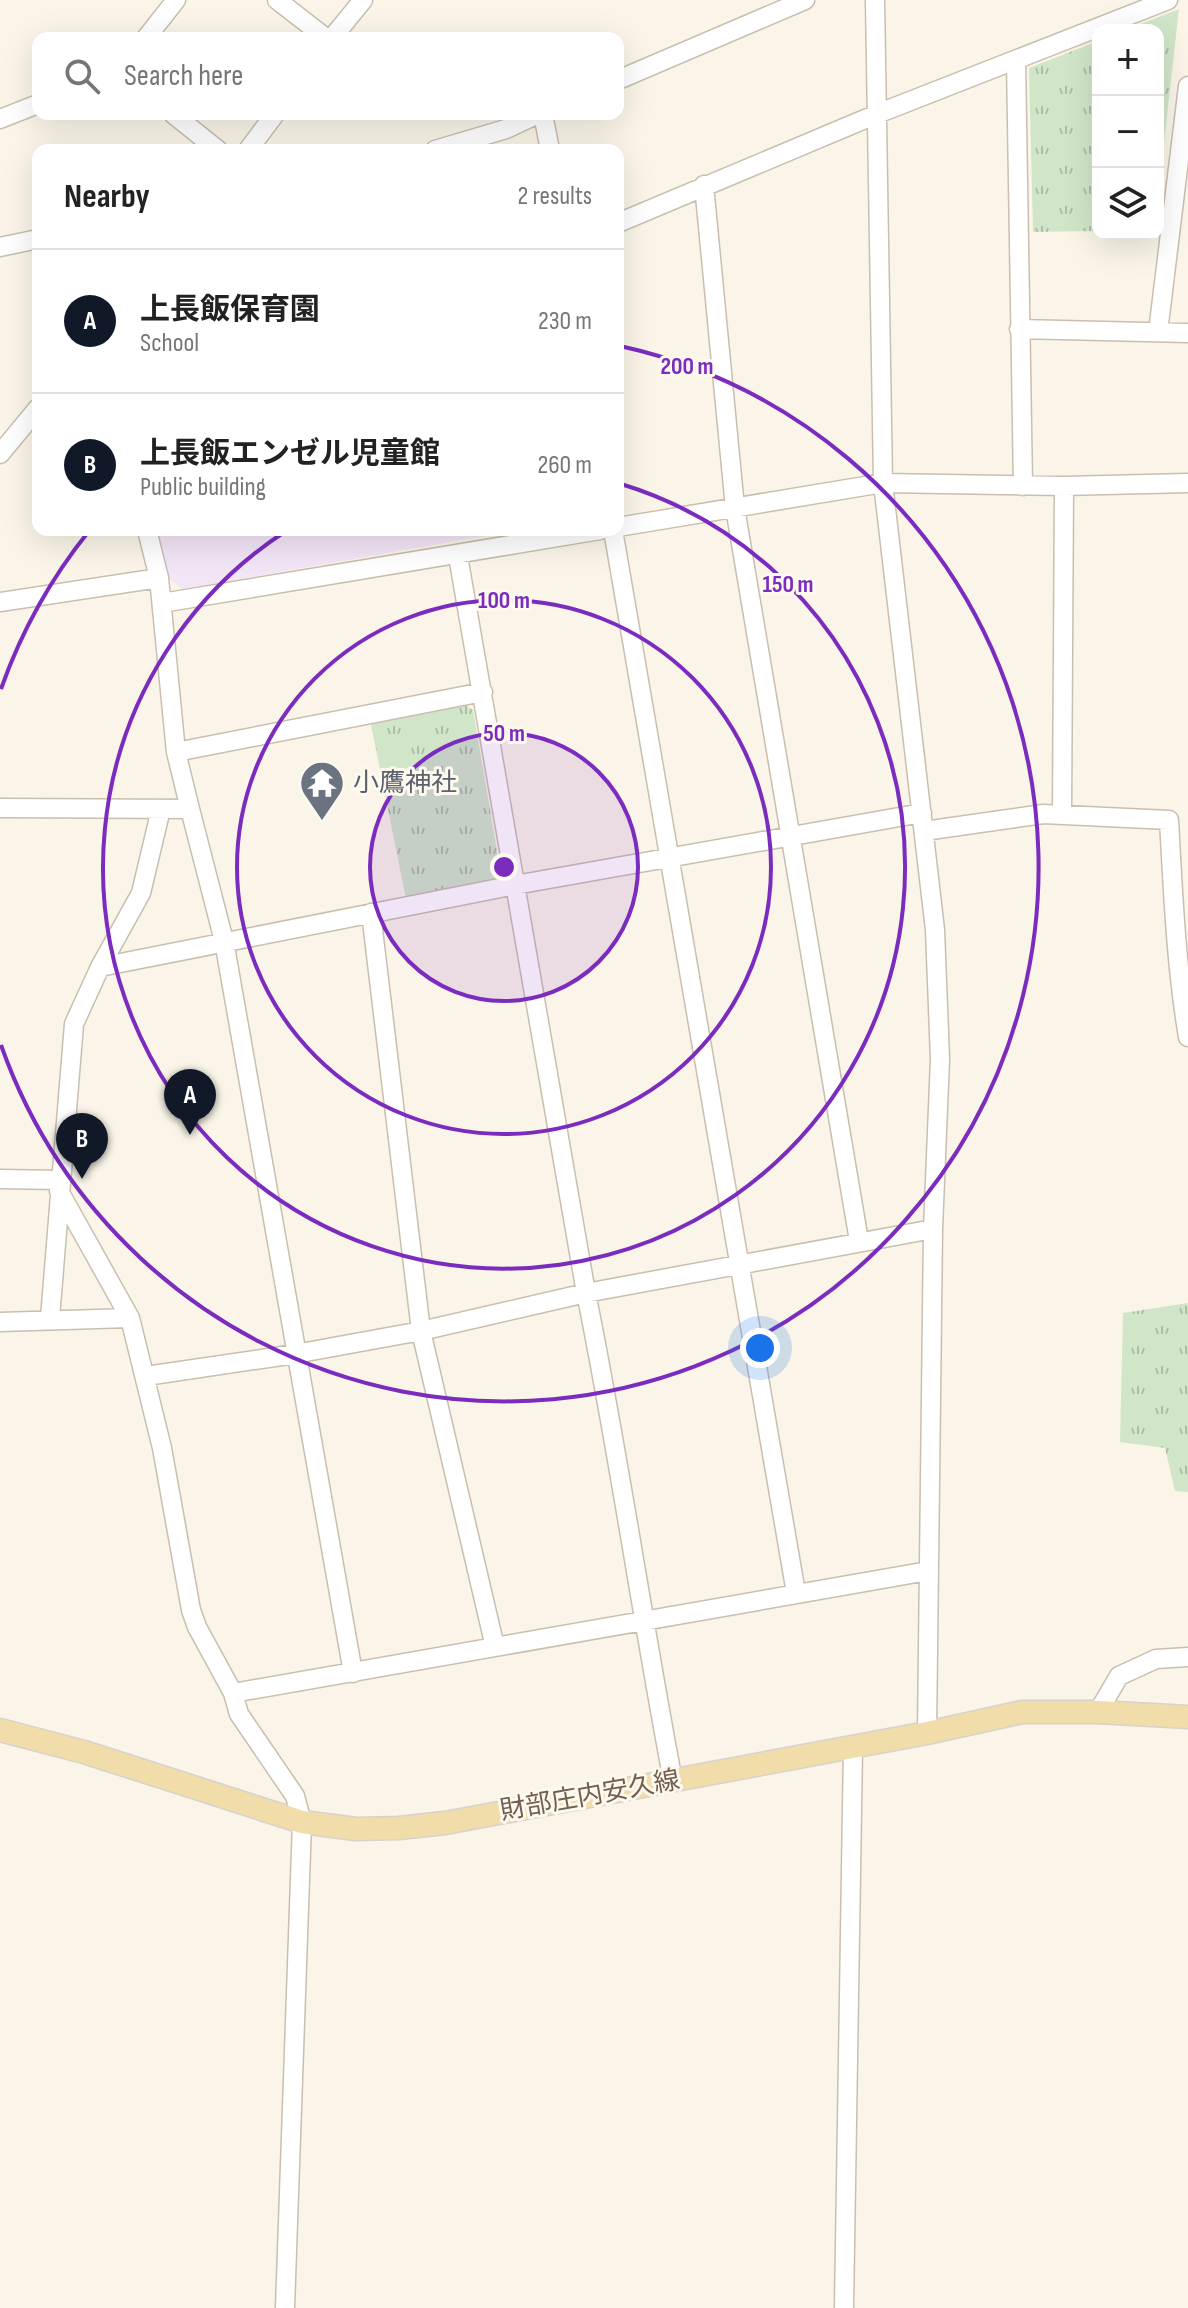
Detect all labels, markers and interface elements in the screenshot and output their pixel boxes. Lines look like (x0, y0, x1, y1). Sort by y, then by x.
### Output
map controls (1092, 24, 1164, 240)
button: + (1092, 24, 1164, 96)
search box (32, 32, 624, 120)
icon: search (60, 54, 104, 98)
text: Search here (124, 58, 243, 94)
button: − (1092, 96, 1164, 168)
button: layers (1092, 168, 1164, 240)
text: Nearby (64, 176, 150, 217)
text: 2 results (518, 181, 592, 212)
text: 上長飯保育園 (140, 292, 320, 328)
text: A (84, 306, 96, 337)
text: 230 m (538, 306, 592, 337)
text: School (140, 328, 199, 359)
text: 200 m (660, 352, 714, 381)
text: 上長飯エンゼル児童館 (140, 436, 440, 472)
text: B (84, 450, 96, 481)
text: 260 m (537, 450, 592, 481)
text: Public building (140, 472, 266, 503)
text: 150 m (762, 570, 814, 599)
text: 100 m (478, 586, 530, 615)
text: 50 m (483, 719, 525, 748)
temple icon: 小鷹神社 (298, 759, 346, 822)
place label: 小鷹神社 (353, 768, 457, 799)
centre of rings (490, 853, 518, 881)
pin: A (164, 1069, 216, 1135)
pin: B (56, 1113, 108, 1179)
your location (740, 1328, 780, 1368)
street label: 財部庄内安久線 (498, 1765, 682, 1827)

